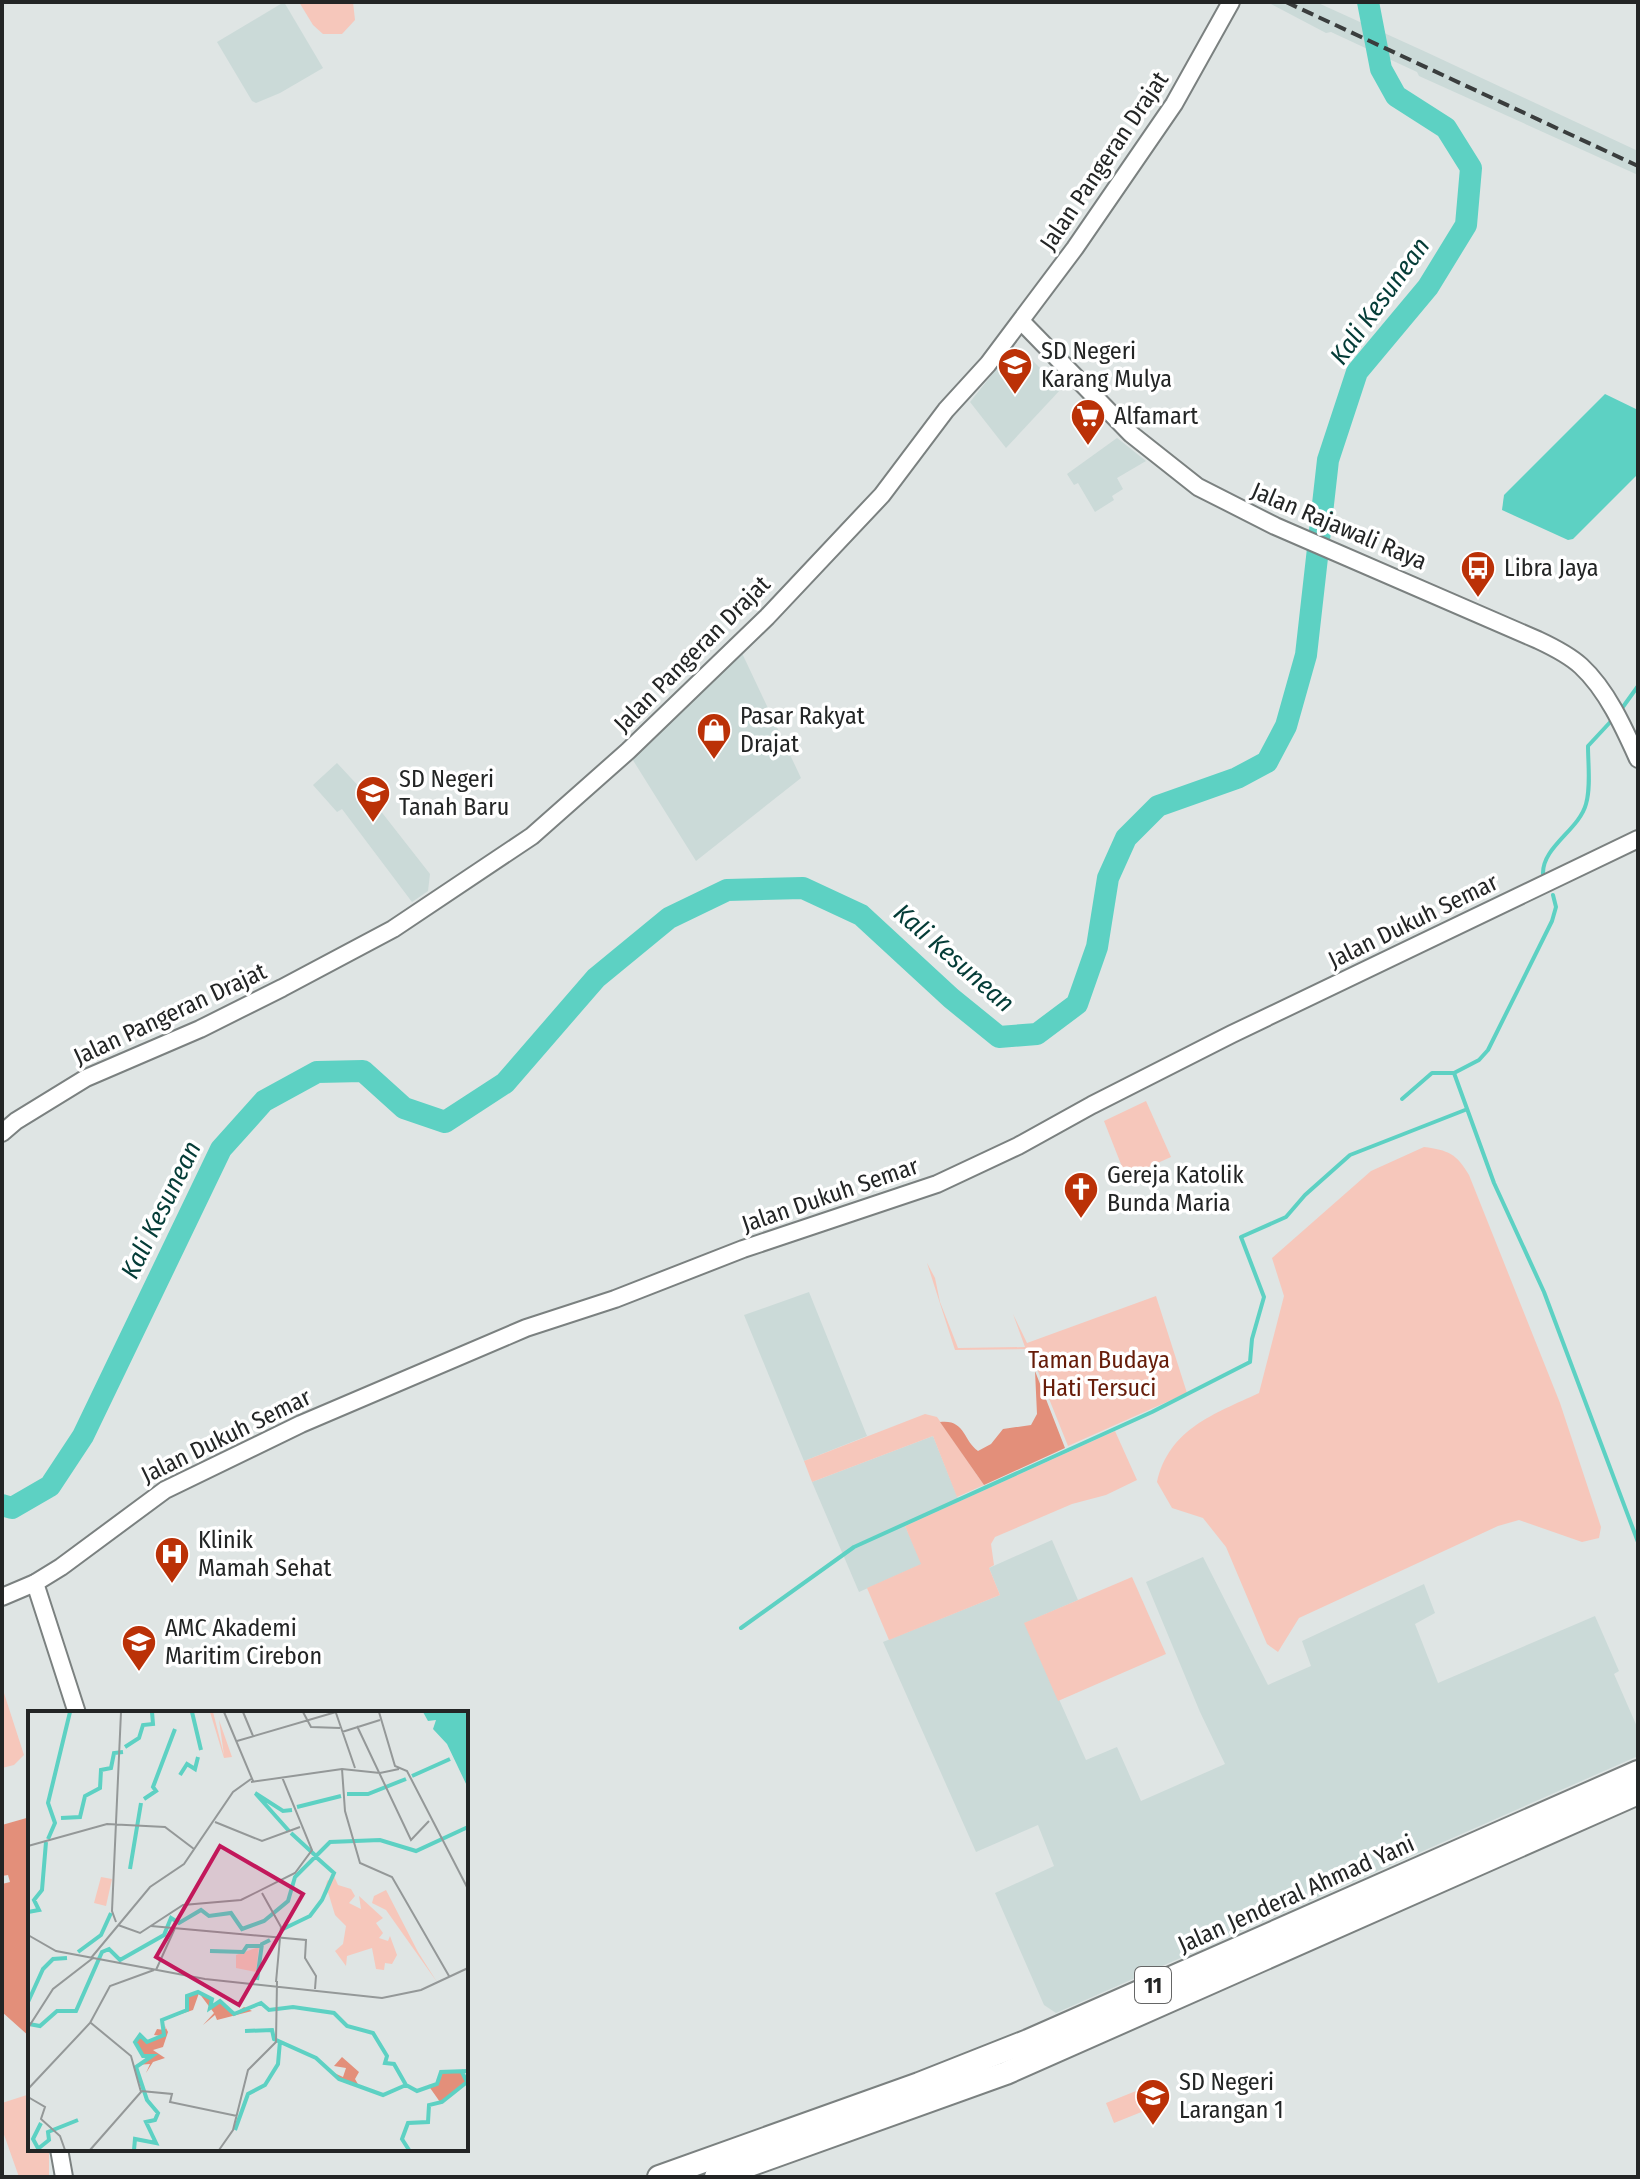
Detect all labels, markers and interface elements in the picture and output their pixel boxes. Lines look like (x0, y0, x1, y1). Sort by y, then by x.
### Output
street label: Jalan Pangeran Drajat (1034, 66, 1174, 256)
water label: Kali Kesunean (1324, 231, 1436, 371)
place label: SD Negeri Karang Mulya (1041, 337, 1172, 393)
school or university icon: SD Negeri Karang Mulya (996, 346, 1034, 396)
supermarket icon: Alfamart (1069, 397, 1107, 447)
place label: Alfamart (1114, 402, 1198, 430)
street label: Jalan Rajawali Raya (1247, 476, 1431, 576)
bus stop icon: Libra Jaya (1459, 549, 1497, 599)
place label: Libra Jaya (1504, 554, 1599, 582)
street label: Jalan Pangeran Drajat (608, 570, 776, 738)
place label: Pasar Rakyat Drajat (740, 702, 865, 758)
shop icon: Pasar Rakyat Drajat (695, 711, 733, 761)
place label: SD Negeri Tanah Baru (399, 765, 509, 821)
school or university icon: SD Negeri Tanah Baru (354, 774, 392, 824)
street label: Jalan Dukuh Semar (1324, 868, 1503, 974)
water label: Kali Kesunean (887, 897, 1021, 1019)
street label: Jalan Pangeran Drajat (69, 957, 271, 1071)
water label: Kali Kesunean (114, 1136, 208, 1284)
street label: Jalan Dukuh Semar (738, 1151, 923, 1238)
place label: Gereja Katolik Bunda Maria (1107, 1161, 1244, 1217)
church icon: Gereja Katolik Bunda Maria (1062, 1170, 1100, 1220)
park label: Taman Budaya Hati Tersuci (1028, 1346, 1170, 1402)
street label: Jalan Dukuh Semar (137, 1383, 316, 1489)
place label: Klinik Mamah Sehat (198, 1526, 331, 1582)
hospital icon: Klinik Mamah Sehat (153, 1535, 191, 1585)
place label: AMC Akademi Maritim Cirebon (165, 1614, 322, 1670)
school or university icon: AMC Akademi Maritim Cirebon (120, 1623, 158, 1673)
inset map (28, 1711, 468, 2151)
street label: Jalan Jenderal Ahmad Yani (1173, 1829, 1419, 1959)
road number: 11 (1135, 1967, 1171, 2003)
place label: SD Negeri Larangan 1 (1179, 2068, 1284, 2124)
school or university icon: SD Negeri Larangan 1 (1134, 2077, 1172, 2127)

